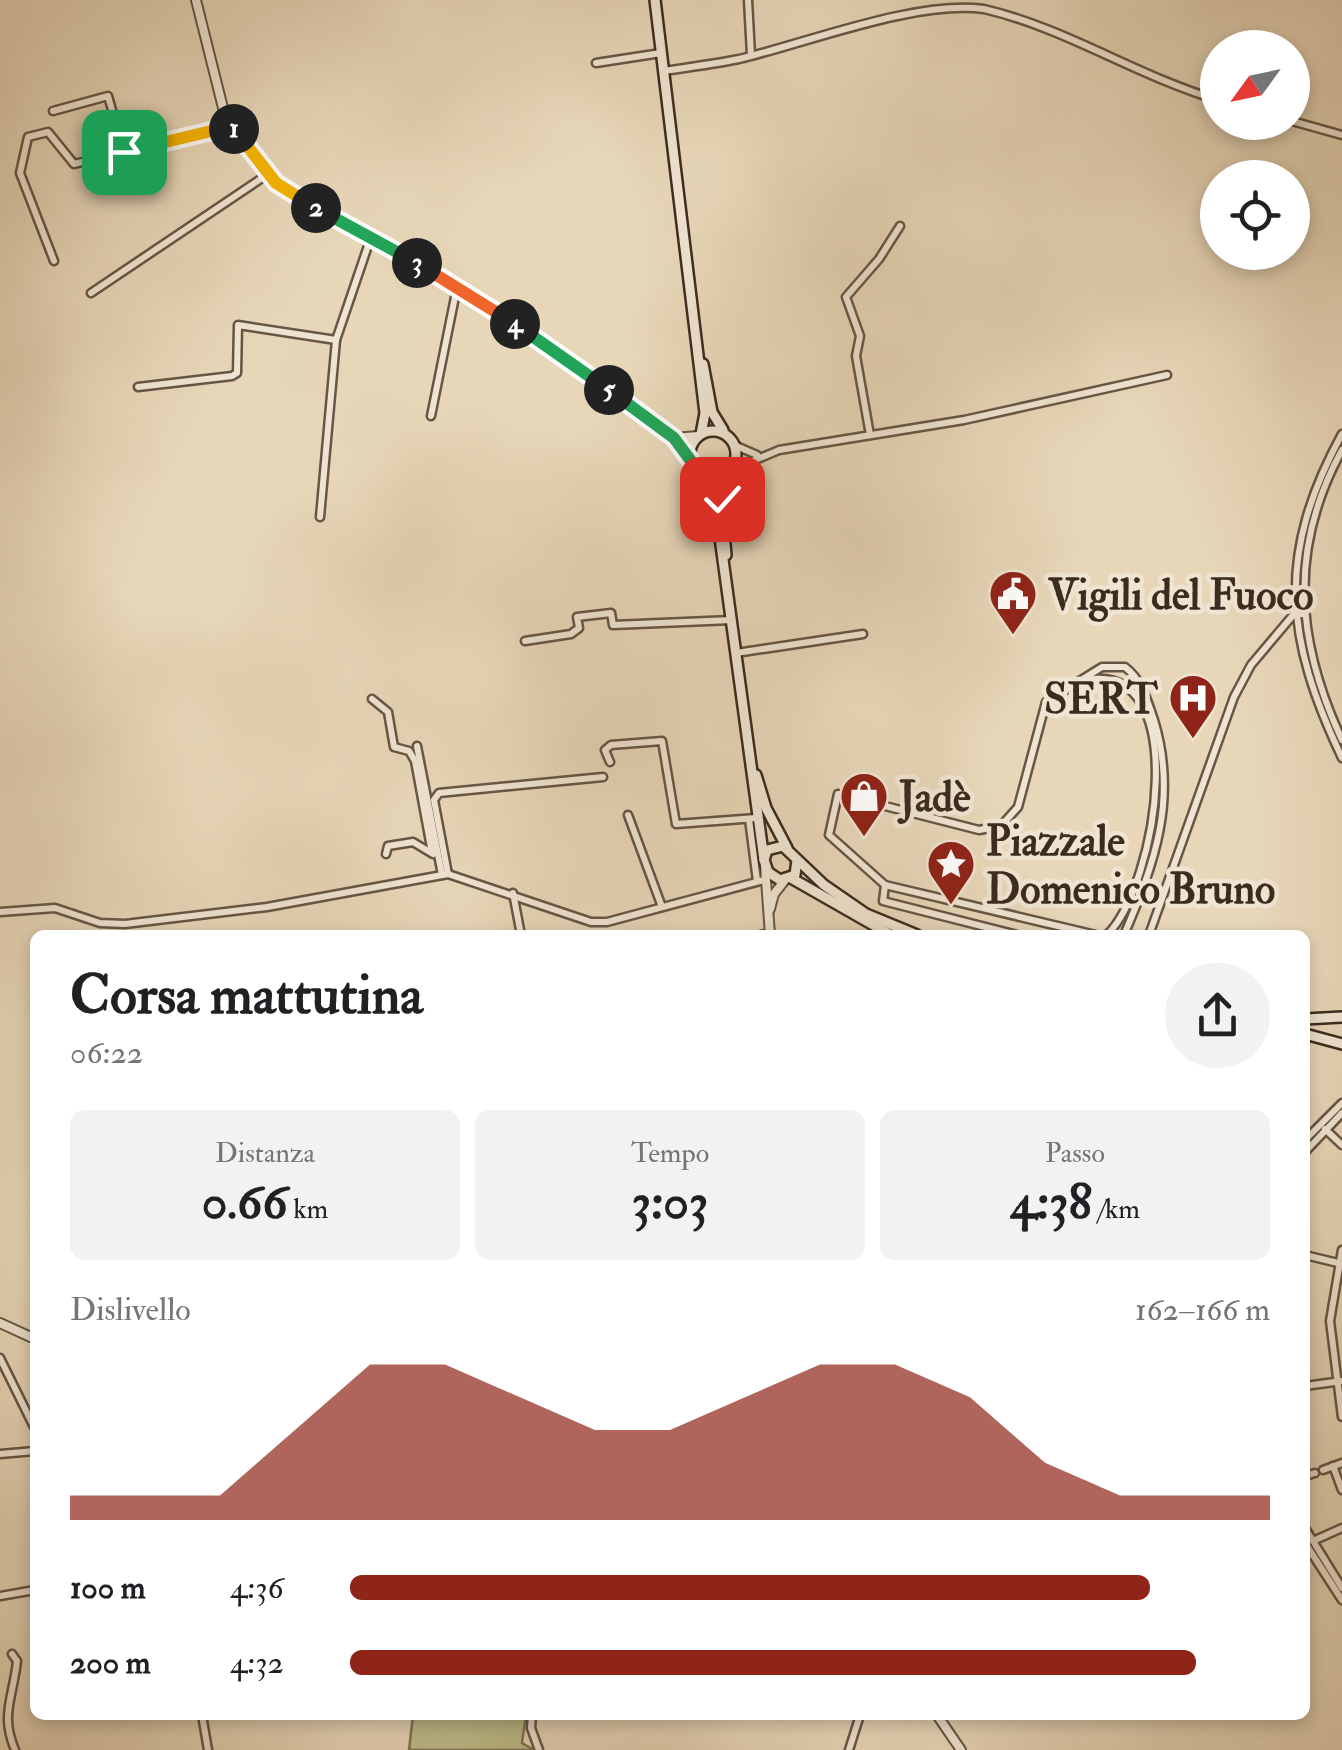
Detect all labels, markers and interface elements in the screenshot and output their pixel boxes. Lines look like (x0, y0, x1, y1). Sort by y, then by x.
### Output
north arrow (1200, 30, 1310, 140)
map controls (1200, 30, 1310, 270)
pin: 1 (209, 104, 259, 154)
pin (82, 110, 167, 195)
text: 1 (229, 111, 239, 146)
icon: arrive (97, 125, 152, 180)
button: locate (1200, 160, 1310, 270)
pin: 2 (291, 183, 341, 233)
text: 2 (309, 190, 323, 225)
pin: 3 (392, 238, 442, 288)
text: 3 (412, 245, 422, 280)
pin: 4 (490, 299, 540, 349)
text: 4 (507, 306, 523, 341)
pin: 5 (584, 365, 634, 415)
text: 5 (603, 372, 615, 407)
pin (680, 457, 765, 542)
icon: check (695, 472, 750, 527)
public building icon: Vigili del Fuoco (987, 568, 1039, 636)
place label: Vigili del Fuoco (1048, 570, 1313, 622)
hospital icon: SERT (1167, 672, 1219, 740)
place label: SERT (1044, 674, 1159, 726)
shop icon: Jadè (838, 770, 890, 838)
place label: Jadè (897, 772, 971, 824)
place label: Piazzale Domenico Bruno (986, 816, 1275, 916)
place icon: Piazzale Domenico Bruno (925, 838, 977, 906)
text: Corsa mattutina (70, 961, 423, 1030)
button: share (1165, 963, 1270, 1068)
text: 06:22 (70, 1033, 143, 1073)
text: Distanza (215, 1136, 315, 1171)
text: Tempo (631, 1136, 709, 1171)
text: Passo (1045, 1136, 1105, 1171)
text: 0.66 (202, 1171, 287, 1234)
text: 3:03 (632, 1171, 708, 1234)
text: 4:38 (1010, 1171, 1092, 1234)
text: km (287, 1192, 328, 1227)
text: /km (1092, 1192, 1140, 1227)
text: Dislivello (70, 1290, 191, 1330)
text: 162–166 m (1135, 1290, 1270, 1330)
text: 100 m (70, 1568, 146, 1608)
text: 4:36 (230, 1568, 284, 1608)
text: 200 m (70, 1643, 151, 1683)
text: 4:32 (230, 1643, 284, 1683)

